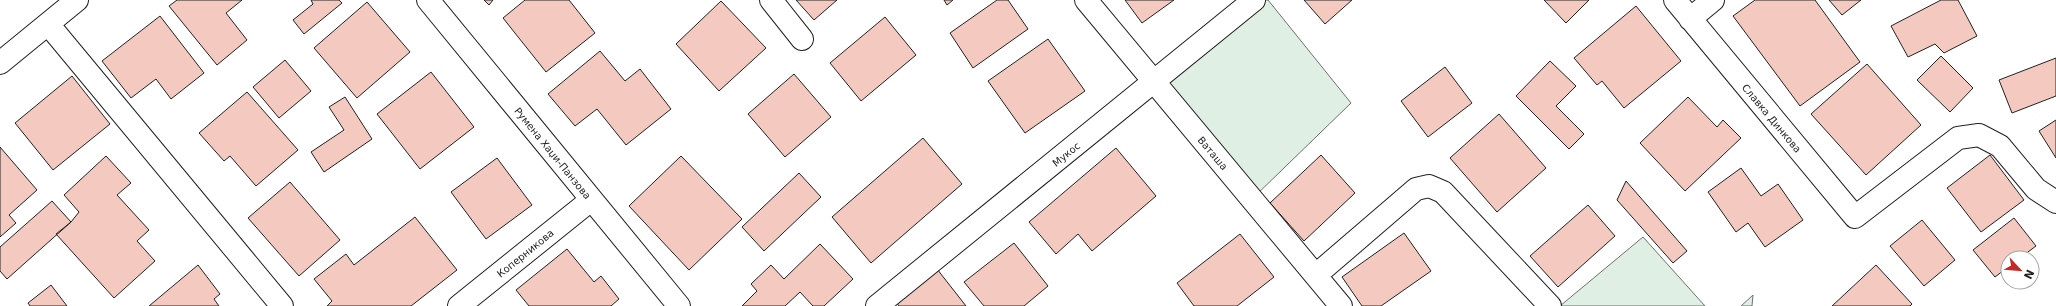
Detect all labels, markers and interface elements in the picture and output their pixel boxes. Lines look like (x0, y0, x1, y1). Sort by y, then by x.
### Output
street label: Славка Динкова (1740, 82, 1803, 155)
street label: Румена Хаџи-Панзова (512, 105, 593, 201)
street label: Ваташа (1195, 134, 1230, 172)
street label: Мукос (1050, 140, 1082, 169)
street label: Коперникова (495, 227, 556, 280)
north arrow (2000, 250, 2040, 290)
text: N (2021, 267, 2036, 281)

